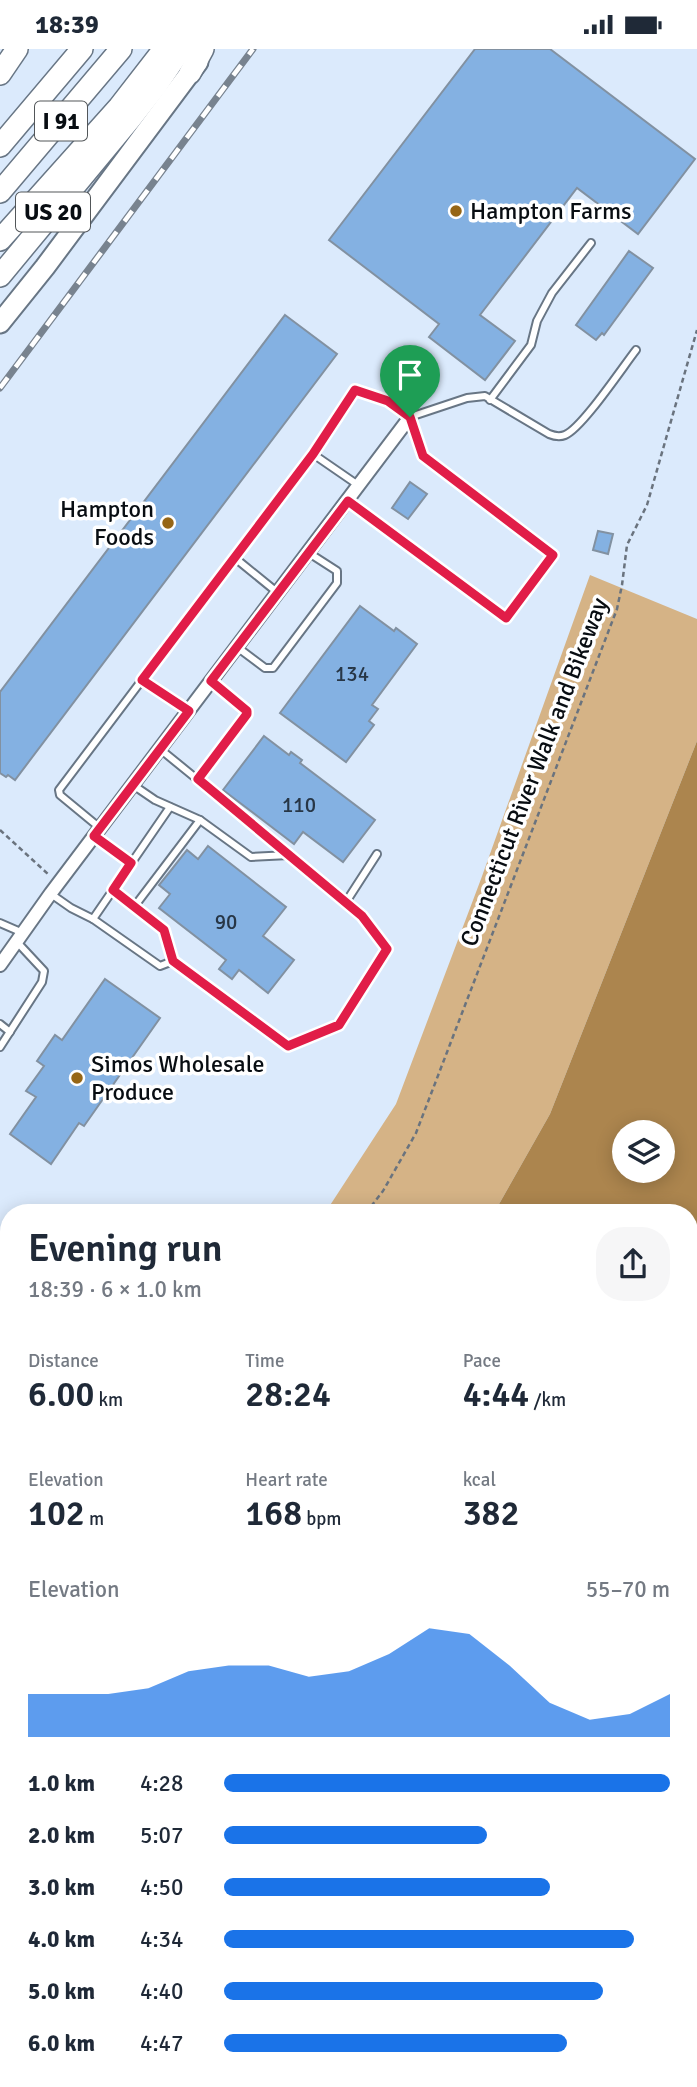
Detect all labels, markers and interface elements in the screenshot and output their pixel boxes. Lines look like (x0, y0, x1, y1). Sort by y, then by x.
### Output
text: 18:39 (35, 9, 99, 41)
road number: I 91 (35, 102, 87, 141)
road number: US 20 (16, 193, 90, 231)
place label: Hampton Farms (470, 196, 632, 226)
marker: Hampton Farms (448, 203, 464, 219)
pin (380, 345, 440, 417)
icon: arrive (391, 356, 429, 394)
place label: Hampton Foods (60, 494, 154, 552)
marker: Hampton Foods (160, 515, 176, 531)
street label: Connecticut River Walk and Bikeway (454, 594, 614, 950)
house number: 134 (335, 661, 369, 687)
house number: 110 (282, 792, 316, 818)
house number: 90 (215, 909, 237, 935)
place label: Simos Wholesale Produce (91, 1049, 264, 1107)
marker: Simos Wholesale Produce (69, 1070, 85, 1086)
map controls (612, 1120, 675, 1183)
button: layers (612, 1120, 675, 1183)
text: Evening run (28, 1225, 222, 1272)
button: share (596, 1227, 670, 1301)
text: 18:39 · 6 × 1.0 km (28, 1275, 202, 1304)
text: Distance (28, 1349, 99, 1373)
text: Time (245, 1349, 284, 1373)
text: Pace (463, 1349, 501, 1373)
text: 6.00 (28, 1373, 94, 1416)
text: 28:24 (245, 1373, 331, 1416)
text: 4:44 (463, 1373, 529, 1416)
text: km (94, 1388, 123, 1412)
text: /km (529, 1388, 566, 1412)
text: Elevation (28, 1468, 104, 1492)
text: Heart rate (245, 1468, 328, 1492)
text: kcal (463, 1468, 496, 1492)
text: 102 (28, 1492, 85, 1535)
text: 168 (245, 1492, 302, 1535)
text: 382 (463, 1492, 519, 1535)
text: m (85, 1507, 104, 1531)
text: bpm (302, 1507, 341, 1531)
text: Elevation (28, 1575, 120, 1604)
text: 55–70 m (586, 1575, 670, 1604)
text: 1.0 km (28, 1769, 95, 1798)
text: 4:28 (140, 1769, 183, 1798)
text: 2.0 km (28, 1821, 95, 1850)
text: 5:07 (140, 1821, 183, 1850)
text: 3.0 km (28, 1873, 95, 1902)
text: 4:50 (140, 1873, 183, 1902)
text: 4.0 km (28, 1925, 95, 1954)
text: 4:34 (140, 1925, 183, 1954)
text: 5.0 km (28, 1977, 95, 2006)
text: 4:40 (140, 1977, 183, 2006)
text: 6.0 km (28, 2029, 95, 2058)
text: 4:47 (140, 2029, 183, 2058)

